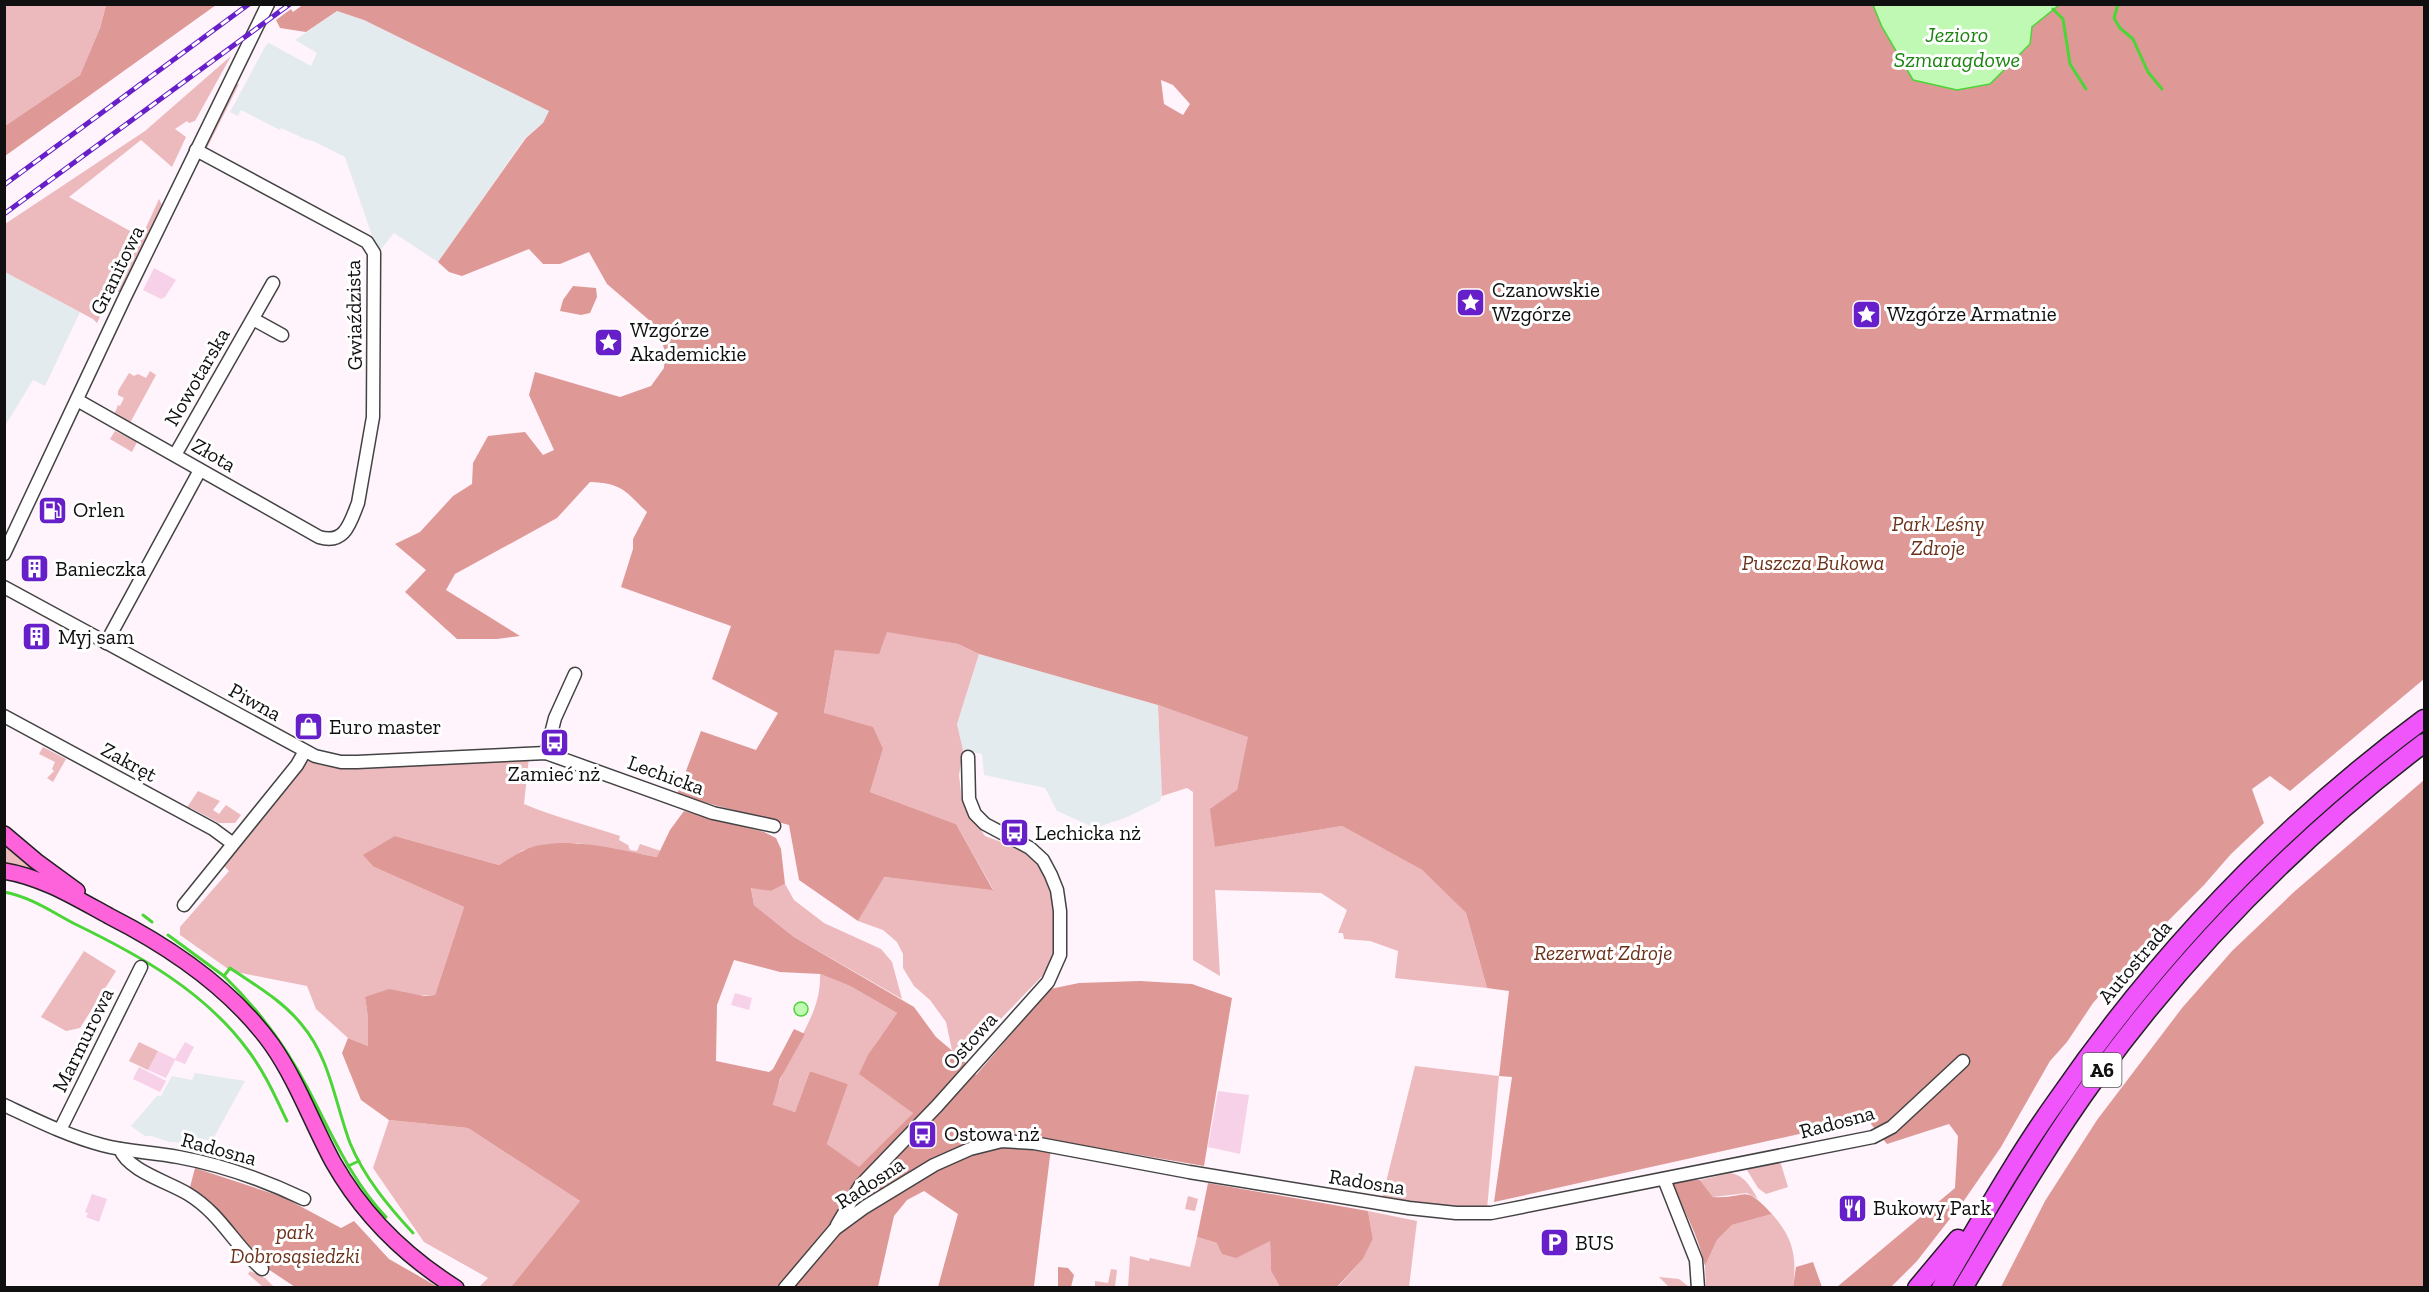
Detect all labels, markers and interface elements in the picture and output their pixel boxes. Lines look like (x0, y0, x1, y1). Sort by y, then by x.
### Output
water label: Jezioro Szmaragdowe (1894, 21, 2020, 73)
street label: Granitowa (84, 221, 149, 318)
street label: Gwiaździsta (340, 259, 367, 371)
place label: Czanowskie Wzgórze (1492, 277, 1600, 326)
place icon: Czanowskie Wzgórze (1455, 286, 1487, 318)
place icon: Wzgórze Armatnie (1850, 298, 1882, 330)
place label: Wzgórze Armatnie (1887, 301, 2057, 326)
place label: Wzgórze Akademickie (630, 317, 747, 366)
street label: Nowotarska (158, 323, 235, 430)
place icon: Wzgórze Akademickie (593, 326, 625, 358)
street label: Złota (188, 432, 241, 477)
fuel station icon: Orlen (36, 494, 68, 526)
place label: Orlen (73, 497, 124, 522)
park label: Park Leśny Zdroje (1892, 511, 1984, 560)
park label: Puszcza Bukowa (1742, 550, 1884, 575)
building icon: Banieczka (18, 553, 50, 585)
place label: Banieczka (55, 556, 146, 581)
building icon: Myj sam (21, 621, 53, 653)
place label: Myj sam (58, 624, 134, 650)
street label: Piwna (225, 677, 286, 726)
shop icon: Euro master (292, 711, 324, 743)
place label: Euro master (329, 714, 441, 739)
bus stop icon: Zamieć nż (538, 727, 570, 759)
street label: Zakręt (97, 736, 162, 787)
street label: Lechicka (625, 749, 708, 800)
place label: Zamieć nż (508, 761, 600, 786)
bus stop icon: Lechicka nż (998, 817, 1030, 849)
place label: Lechicka nż (1035, 820, 1141, 845)
street label: Autostrada (2093, 915, 2177, 1008)
park label: Rezerwat Zdroje (1534, 940, 1672, 965)
street label: Marmurowa (47, 984, 119, 1096)
street label: Ostowa (937, 1007, 1002, 1075)
road number: A6 (2082, 1053, 2122, 1087)
street label: Radosna (1797, 1100, 1877, 1144)
bus stop icon: Ostowa nż (907, 1118, 939, 1150)
place label: Ostowa nż (944, 1121, 1040, 1146)
street label: Radosna (179, 1127, 259, 1171)
street label: Radosna (831, 1151, 909, 1214)
street label: Radosna (1327, 1163, 1407, 1200)
restaurant icon: Bukowy Park (1836, 1192, 1868, 1224)
place label: Bukowy Park (1873, 1195, 1991, 1220)
park label: park Dobrosąsiedzki (230, 1219, 360, 1268)
parking icon: BUS (1538, 1227, 1570, 1259)
place label: BUS (1575, 1230, 1614, 1255)

